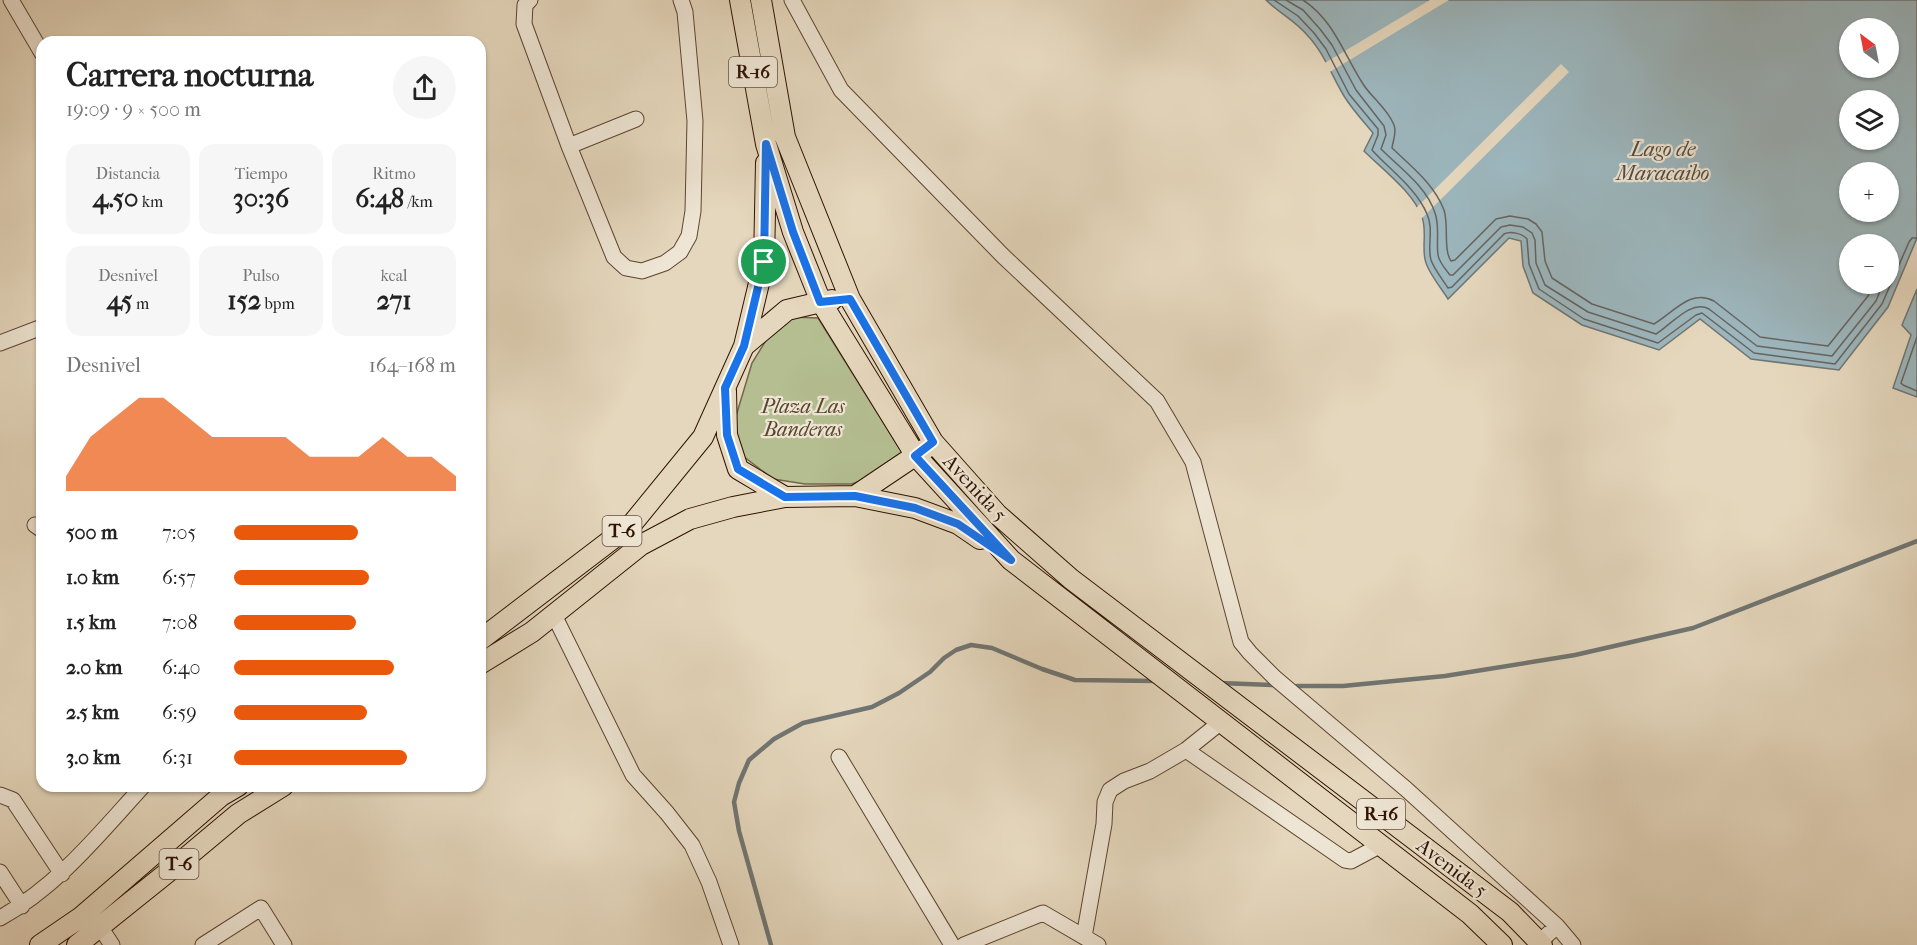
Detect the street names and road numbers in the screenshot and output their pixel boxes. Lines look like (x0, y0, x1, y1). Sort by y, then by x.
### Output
road number: R-16 (729, 57, 777, 87)
street label: Avenida 5 (938, 449, 1012, 526)
road number: T-6 (602, 516, 642, 546)
road number: R-16 (1357, 799, 1405, 829)
street label: Avenida 5 (1411, 833, 1492, 902)
road number: T-6 (160, 849, 198, 879)

